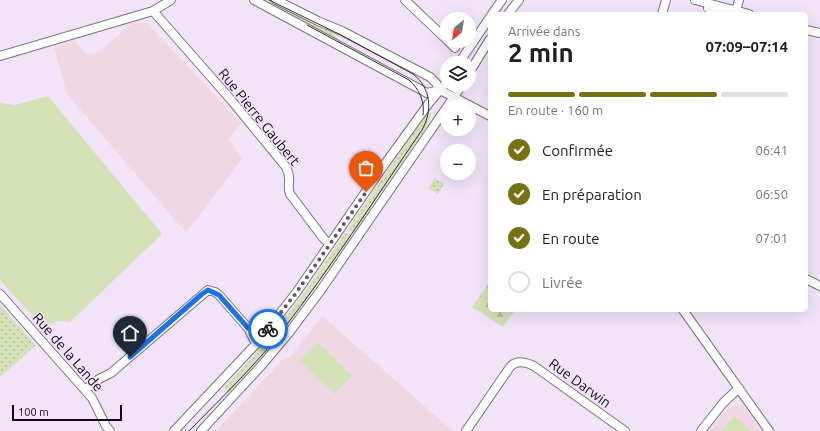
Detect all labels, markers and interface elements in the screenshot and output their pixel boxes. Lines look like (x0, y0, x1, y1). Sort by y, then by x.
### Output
north arrow (440, 12, 476, 48)
map controls (440, 12, 476, 180)
text: Arrivée dans (508, 24, 580, 38)
text: 2 min (508, 38, 574, 67)
text: 07:09–07:14 (705, 38, 788, 55)
button: layers (440, 56, 476, 92)
street label: Rue Pierre Gaubert (215, 65, 303, 169)
button: + (440, 100, 476, 136)
text: En route · 160 m (508, 103, 603, 117)
icon: check (508, 139, 530, 161)
text: Confirmée (542, 142, 613, 159)
text: 06:41 (755, 143, 788, 157)
button: − (440, 144, 476, 180)
pin (349, 151, 383, 192)
icon: bag (355, 157, 377, 179)
icon: check (508, 183, 530, 205)
text: En préparation (542, 186, 642, 203)
text: 06:50 (755, 187, 788, 201)
icon: check (508, 227, 530, 249)
text: En route (542, 230, 600, 247)
text: 07:01 (755, 231, 788, 245)
text: Livrée (542, 274, 583, 291)
street label: Rue de la Lande (29, 309, 107, 395)
courier (248, 309, 288, 349)
pin (113, 316, 147, 357)
icon: bike (257, 318, 279, 340)
icon: home (119, 322, 141, 344)
street label: Rue Darwin (546, 355, 614, 411)
scale bar (12, 403, 122, 422)
text: 100 m (18, 406, 49, 418)

